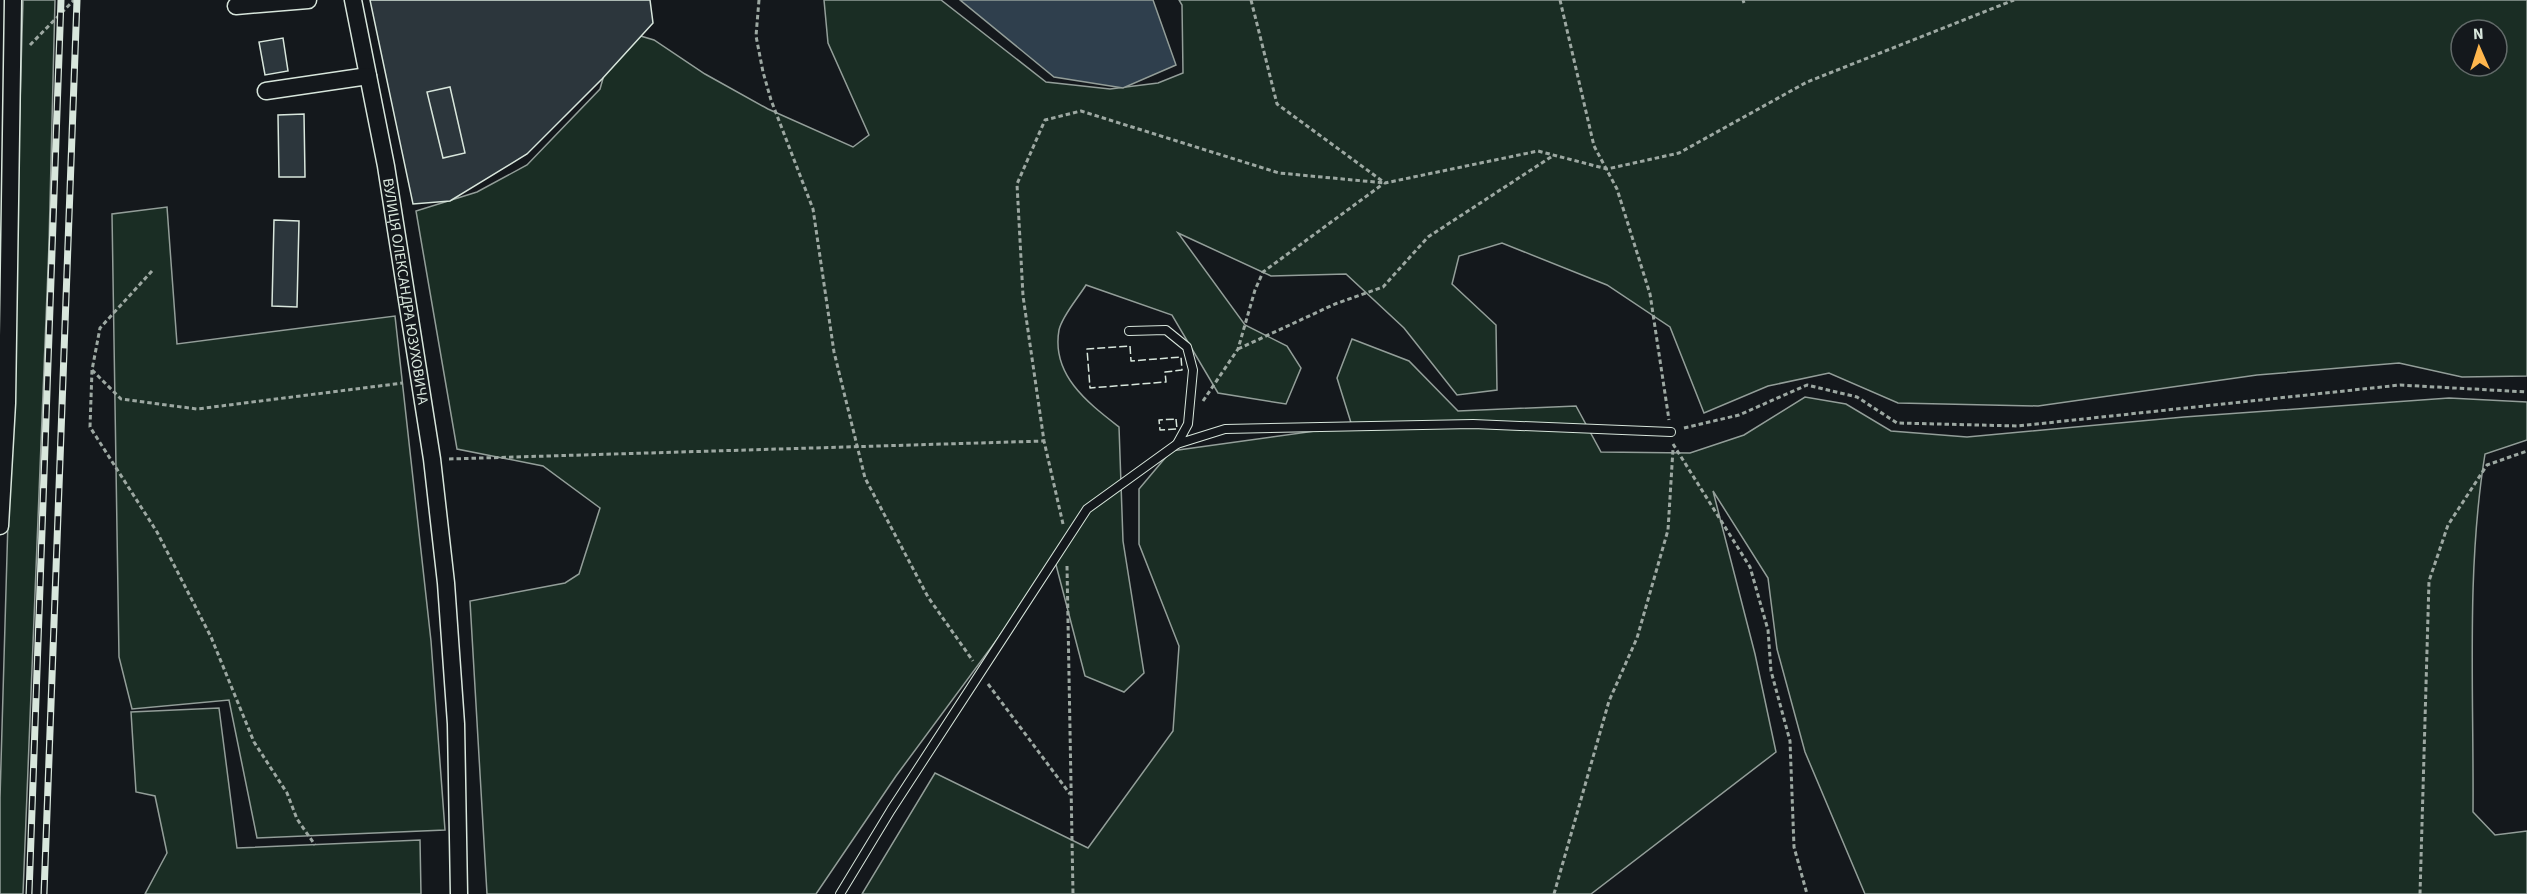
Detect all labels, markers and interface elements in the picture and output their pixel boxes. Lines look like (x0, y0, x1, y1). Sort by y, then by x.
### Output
north arrow (2449, 18, 2509, 78)
text: N (2472, 23, 2484, 45)
street label: ВУЛИЦЯ ОЛЕКСАНДРА ЮЗУХОВИЧА (378, 177, 434, 407)

